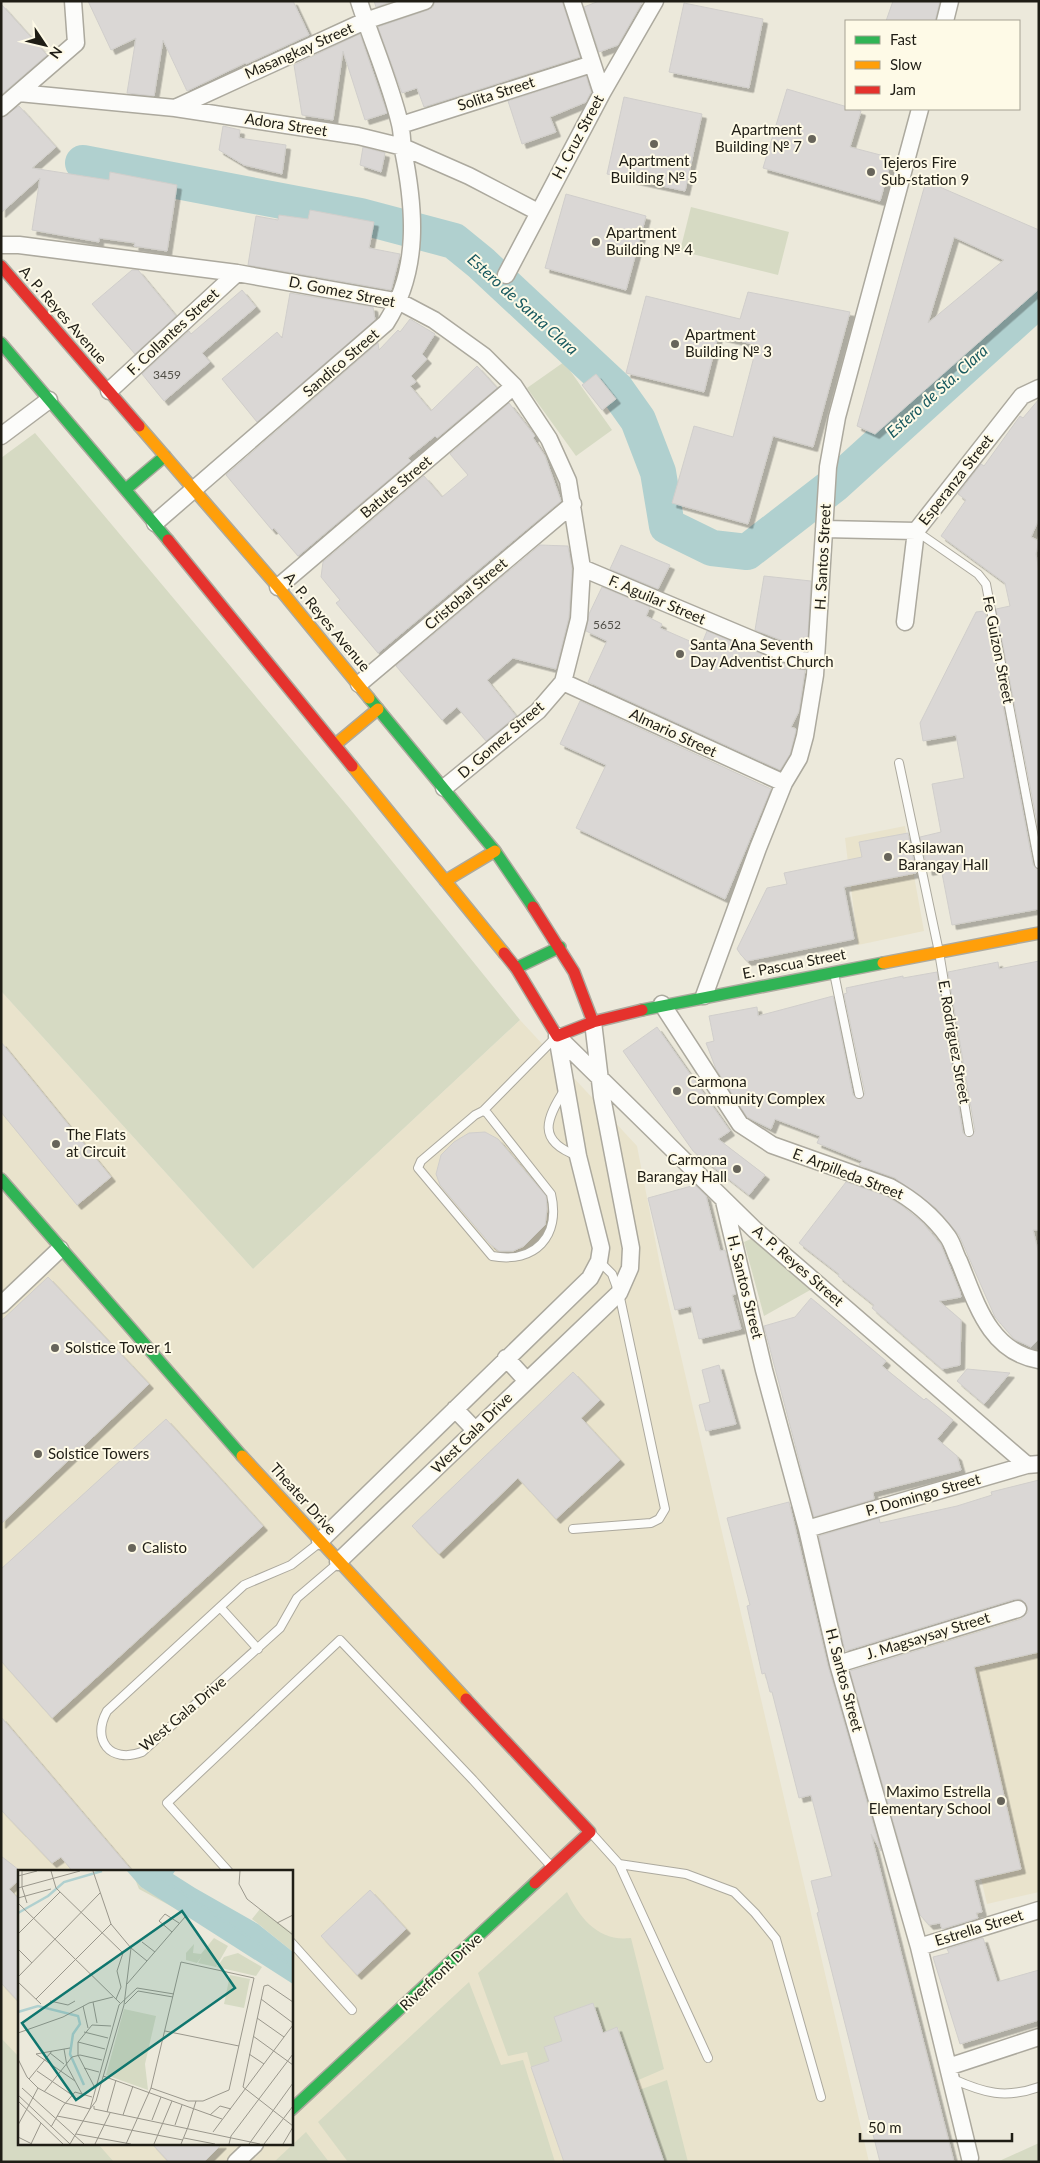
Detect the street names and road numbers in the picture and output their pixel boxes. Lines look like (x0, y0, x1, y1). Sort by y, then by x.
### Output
street label: Masangkay Street (242, 18, 356, 82)
street label: Solita Street (455, 72, 537, 114)
street label: H. Cruz Street (547, 91, 607, 182)
street label: Adora Street (244, 109, 329, 139)
street label: A. P. Reyes Avenue (16, 262, 111, 367)
street label: D. Gomez Street (287, 272, 398, 310)
street label: F. Collantes Street (123, 284, 222, 378)
street label: Sandico Street (299, 324, 382, 400)
street label: Esperanza Street (914, 430, 997, 528)
street label: Batute Street (356, 451, 435, 521)
street label: H. Santos Street (810, 503, 834, 610)
street label: Cristobal Street (420, 553, 511, 633)
street label: A. P. Reyes Avenue (281, 568, 375, 675)
street label: F. Aguilar Street (606, 571, 709, 628)
street label: Fe Guizon Street (980, 594, 1018, 706)
street label: D. Gomez Street (454, 697, 548, 782)
street label: Almario Street (627, 704, 721, 760)
street label: E. Pascua Street (741, 944, 848, 982)
street label: E. Rodriguez Street (935, 979, 975, 1106)
street label: E. Arpilleda Street (790, 1144, 907, 1203)
street label: A. P. Reyes Street (750, 1221, 848, 1310)
street label: H. Santos Street (724, 1233, 768, 1341)
street label: West Gala Drive (427, 1388, 516, 1477)
street label: Theater Drive (267, 1459, 341, 1538)
street label: P. Domingo Street (863, 1469, 983, 1519)
street label: J. Magsaysay Street (864, 1607, 992, 1662)
street label: H. Santos Street (823, 1626, 868, 1734)
street label: West Gala Drive (135, 1672, 229, 1755)
street label: Estrella Street (932, 1905, 1026, 1949)
street label: Riverfront Drive (395, 1929, 485, 2014)

